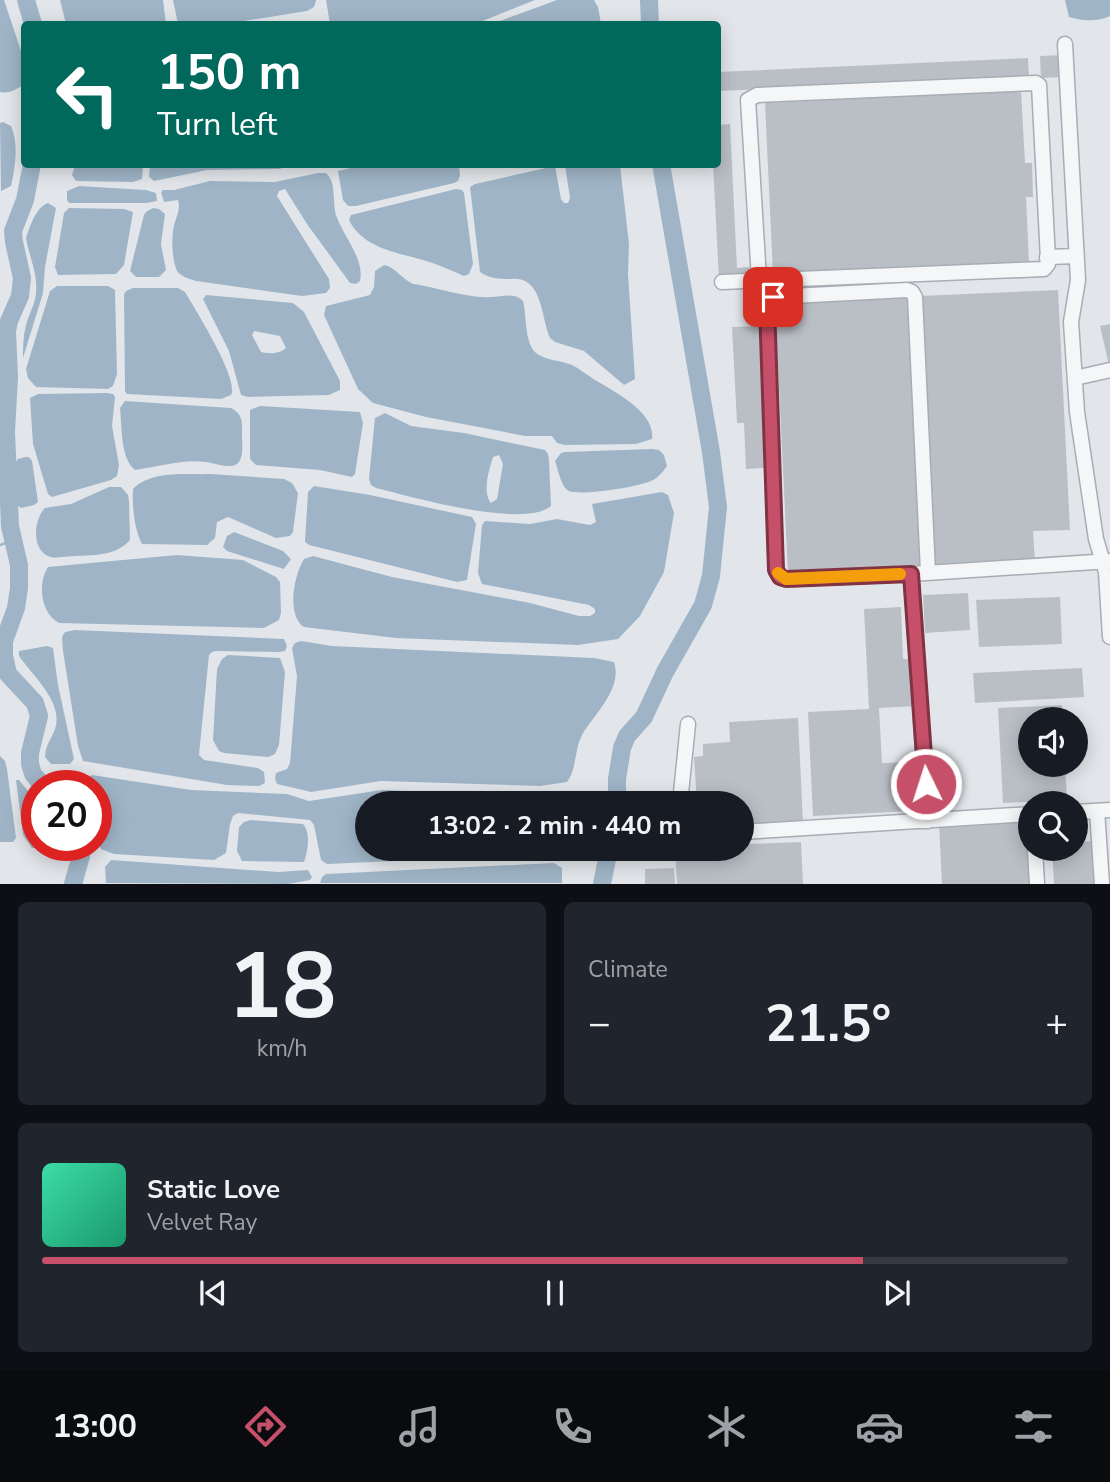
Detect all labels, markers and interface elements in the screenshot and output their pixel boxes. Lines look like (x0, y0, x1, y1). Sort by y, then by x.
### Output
text: 150 m (157, 39, 301, 106)
icon: left (42, 49, 133, 140)
text: Turn left (157, 103, 277, 146)
pin (743, 267, 803, 327)
icon: arrive (754, 278, 792, 316)
map controls (1018, 707, 1088, 861)
button: sound (1018, 707, 1088, 777)
position arrow (889, 747, 963, 821)
speed limit sign: 20 (21, 770, 112, 861)
button: search (1018, 791, 1088, 861)
text: 13:02 · 2 min · 440 m (428, 808, 681, 843)
text: 18 (227, 925, 337, 1049)
text: Climate (588, 954, 668, 985)
text: 21.5° (765, 988, 891, 1059)
text: − (588, 998, 611, 1049)
text: + (1045, 998, 1068, 1049)
text: km/h (257, 1033, 307, 1064)
text: Static Love (147, 1172, 280, 1207)
text: Velvet Ray (147, 1207, 257, 1238)
icon: previous (194, 1274, 232, 1312)
icon: pause (536, 1274, 574, 1312)
icon: next (878, 1274, 916, 1312)
icon: directions (241, 1402, 290, 1451)
icon: music (395, 1402, 444, 1451)
icon: phone (548, 1402, 597, 1451)
icon: climate (702, 1402, 751, 1451)
icon: car (855, 1402, 904, 1451)
icon: filters (1009, 1402, 1058, 1451)
text: 13:00 (52, 1405, 137, 1448)

